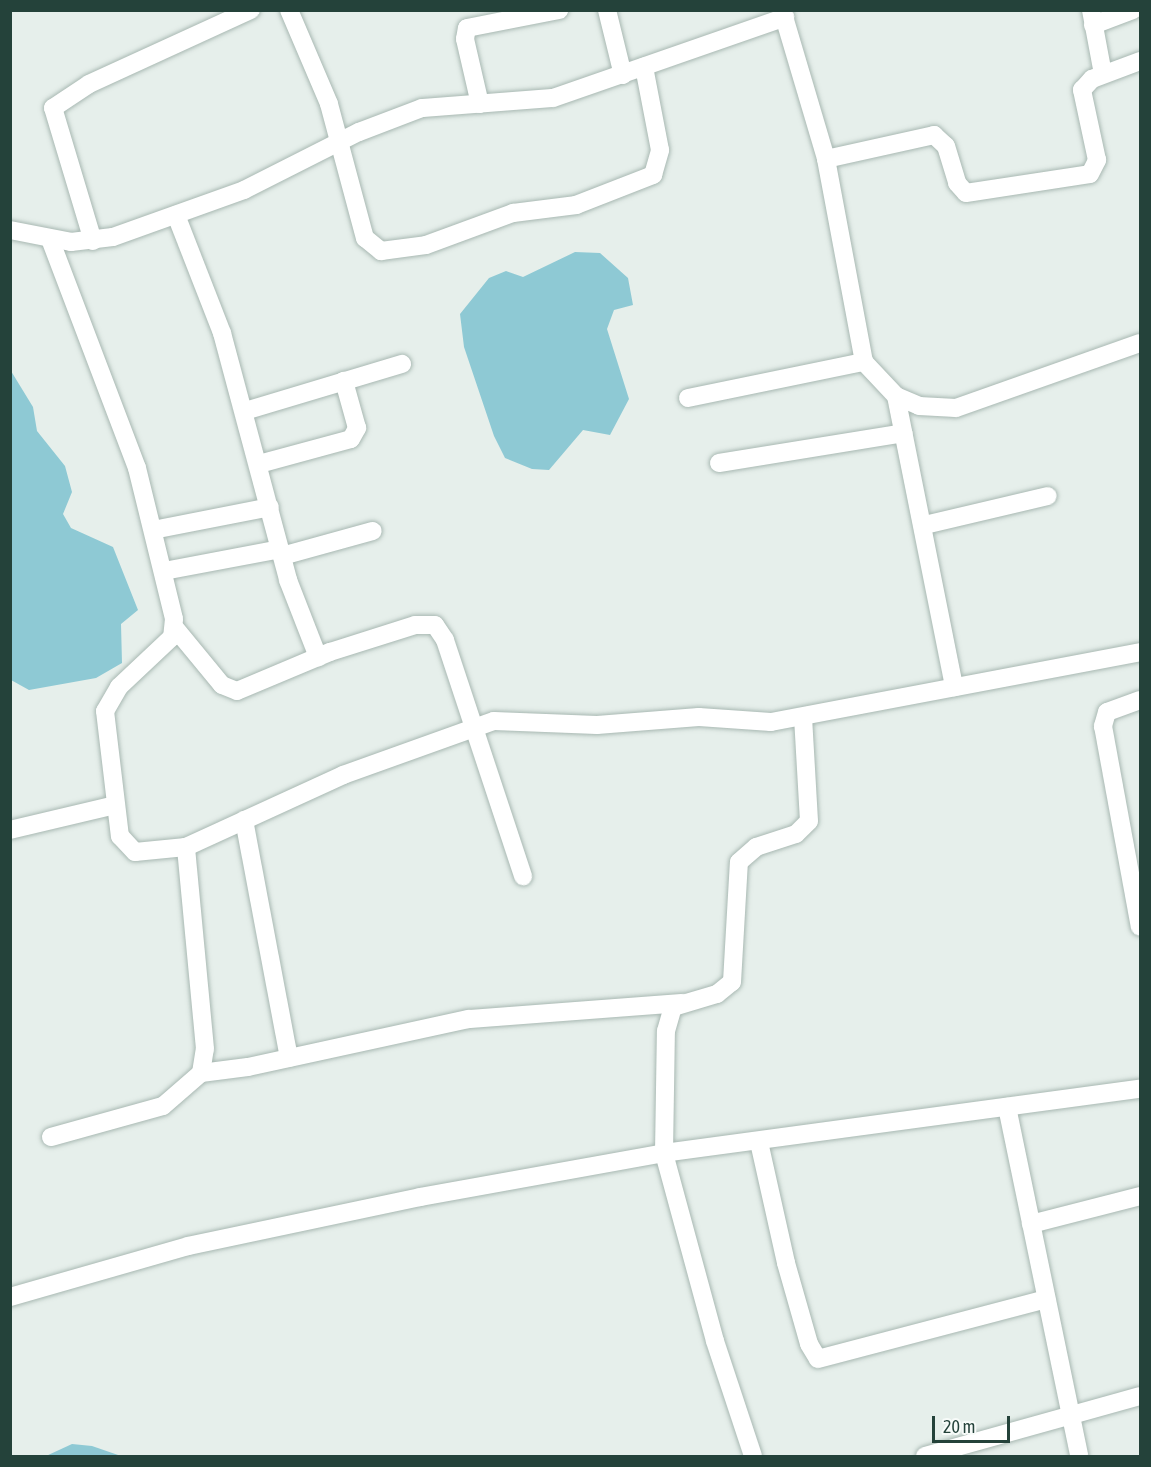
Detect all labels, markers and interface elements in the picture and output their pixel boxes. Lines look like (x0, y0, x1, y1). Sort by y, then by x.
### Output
scale bar (935, 1404, 1013, 1442)
text: 20 m (943, 1416, 975, 1437)

